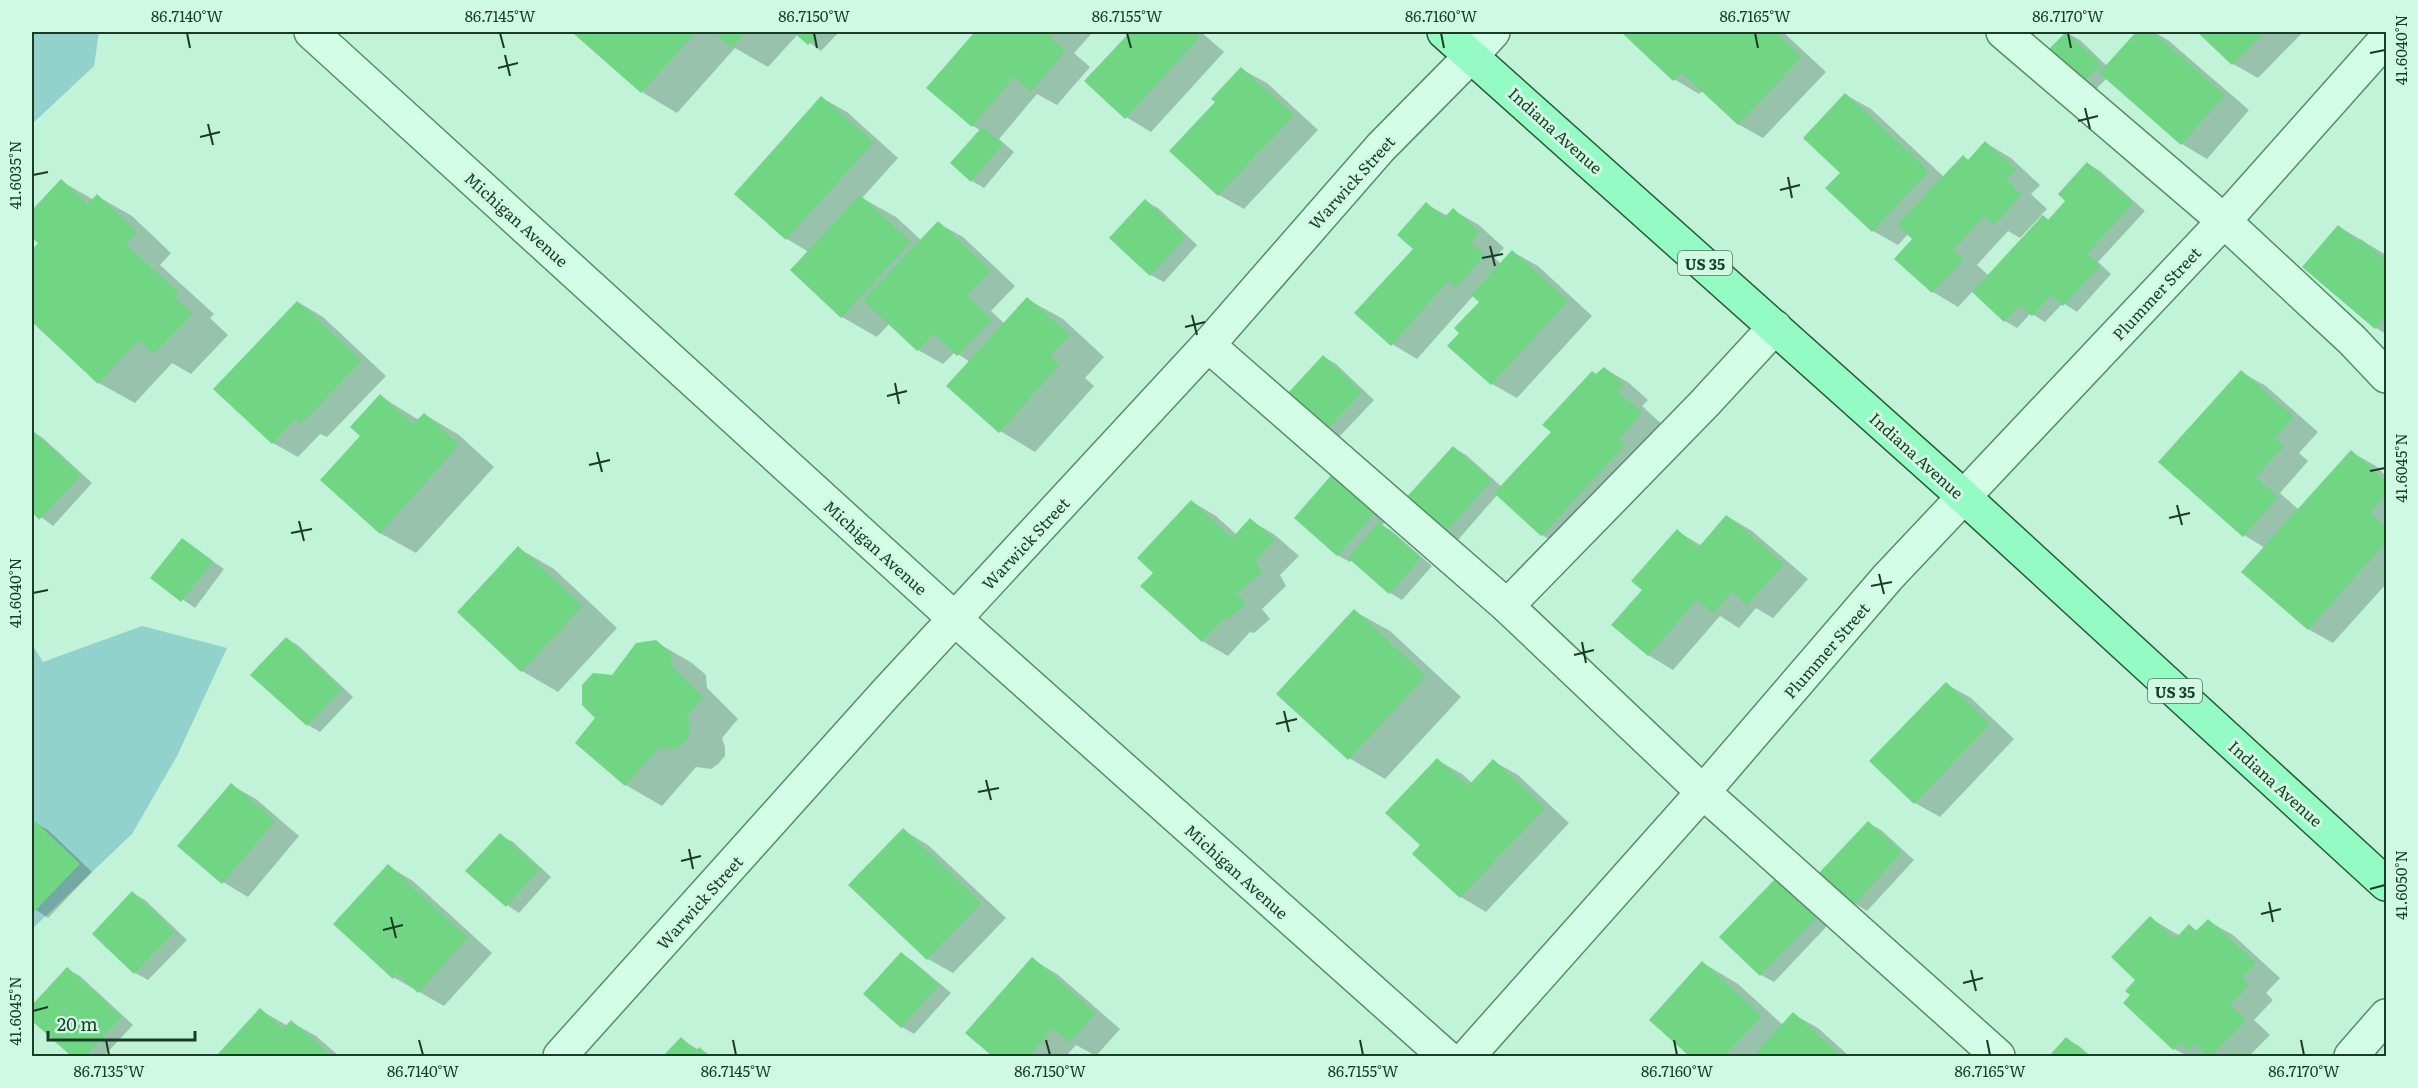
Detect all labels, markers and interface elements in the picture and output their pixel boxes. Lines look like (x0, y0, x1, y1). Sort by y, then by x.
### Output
text: 86.7140°W (151, 4, 224, 27)
text: 86.7145°W (465, 4, 536, 27)
text: 86.7150°W (778, 4, 850, 27)
text: 86.7155°W (1092, 4, 1163, 27)
text: 86.7160°W (1405, 4, 1478, 27)
text: 86.7165°W (1719, 4, 1791, 27)
text: 86.7170°W (2032, 4, 2104, 27)
text: 41.6040°N (2389, 15, 2412, 85)
street label: Indiana Avenue (1504, 81, 1608, 179)
street label: Warwick Street (1302, 129, 1400, 234)
text: 41.6035°N (3, 140, 26, 210)
street label: Michigan Avenue (460, 166, 574, 272)
street label: Plummer Street (2106, 240, 2206, 345)
road number: US 35 (1678, 251, 1732, 275)
street label: Indiana Avenue (1865, 406, 1969, 504)
text: 41.6045°N (2389, 433, 2412, 503)
street label: Warwick Street (976, 491, 1075, 595)
street label: Michigan Avenue (819, 494, 933, 600)
text: 41.6040°N (3, 558, 26, 628)
street label: Plummer Street (1777, 596, 1875, 703)
road number: US 35 (2148, 679, 2202, 703)
street label: Indiana Avenue (2224, 734, 2328, 832)
street label: Michigan Avenue (1180, 818, 1294, 924)
street label: Warwick Street (650, 849, 748, 954)
text: 41.6050°N (2389, 850, 2412, 920)
text: 41.6045°N (3, 976, 26, 1046)
scale bar (48, 1004, 195, 1042)
text: 20 m (57, 1010, 98, 1037)
text: 86.7135°W (73, 1059, 145, 1082)
text: 86.7140°W (387, 1059, 460, 1082)
text: 86.7145°W (701, 1059, 772, 1082)
text: 86.7150°W (1014, 1059, 1086, 1082)
text: 86.7155°W (1328, 1059, 1399, 1082)
text: 86.7160°W (1641, 1059, 1714, 1082)
text: 86.7165°W (1954, 1059, 2026, 1082)
text: 86.7170°W (2268, 1059, 2340, 1082)

